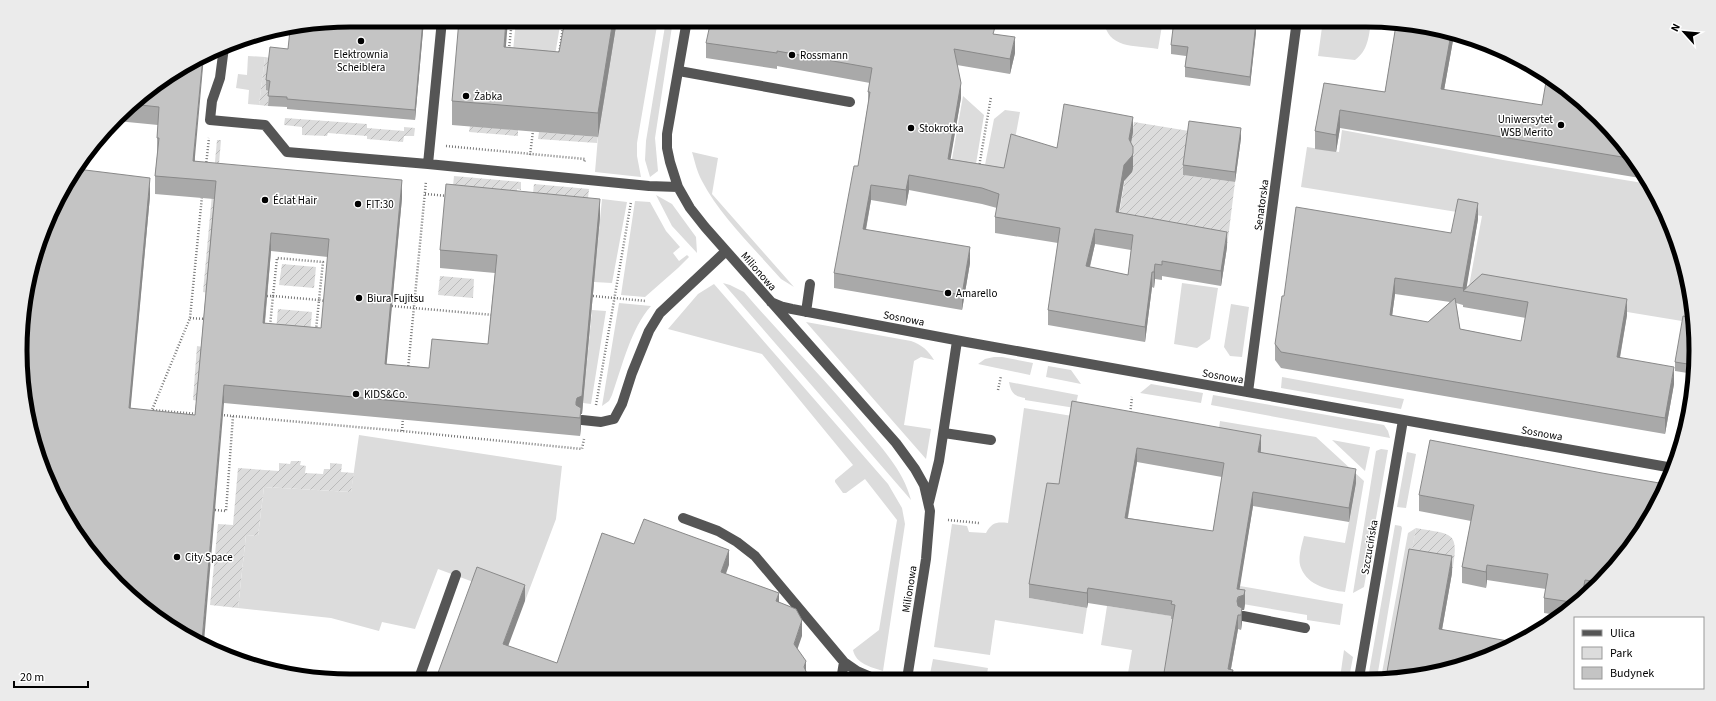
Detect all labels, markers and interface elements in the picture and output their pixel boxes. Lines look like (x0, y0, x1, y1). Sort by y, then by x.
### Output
north arrow (1664, 12, 1704, 52)
text: N (1667, 21, 1684, 34)
marker: Elektrownia Scheiblera (356, 36, 366, 46)
place label: Elektrownia Scheiblera (334, 47, 388, 75)
place label: Rossmann (800, 48, 848, 63)
marker: Rossmann (787, 50, 797, 60)
place label: Żabka (474, 89, 502, 104)
marker: Żabka (461, 91, 471, 101)
place label: Uniwersytet WSB Merito (1498, 112, 1553, 140)
marker: Uniwersytet WSB Merito (1556, 120, 1566, 130)
place label: Stokrotka (919, 121, 964, 136)
marker: Stokrotka (906, 123, 916, 133)
street label: Senatorska (1250, 179, 1273, 232)
place label: Éclat Hair (273, 193, 317, 208)
marker: Éclat Hair (260, 195, 270, 205)
place label: FIT:30 (366, 197, 394, 212)
marker: FIT:30 (353, 199, 363, 209)
street label: Milionowa (737, 248, 780, 294)
place label: Amarello (956, 286, 997, 301)
marker: Amarello (943, 288, 953, 298)
place label: Biura Fujitsu (367, 291, 424, 306)
marker: Biura Fujitsu (354, 293, 364, 303)
street label: Sosnowa (882, 307, 926, 330)
street label: Sosnowa (1201, 365, 1245, 387)
place label: KIDS&Co. (364, 387, 408, 402)
marker: KIDS&Co. (351, 389, 361, 399)
street label: Sosnowa (1520, 422, 1564, 444)
street label: Szczucińska (1357, 519, 1382, 576)
place label: City Space (185, 550, 233, 565)
marker: City Space (172, 552, 182, 562)
street label: Milionowa (898, 564, 921, 614)
legend (1574, 617, 1704, 689)
text: Ulica (1610, 625, 1635, 642)
text: Park (1610, 645, 1632, 662)
scale bar (14, 663, 88, 689)
text: Budynek (1610, 665, 1654, 682)
text: 20 m (20, 669, 44, 686)

